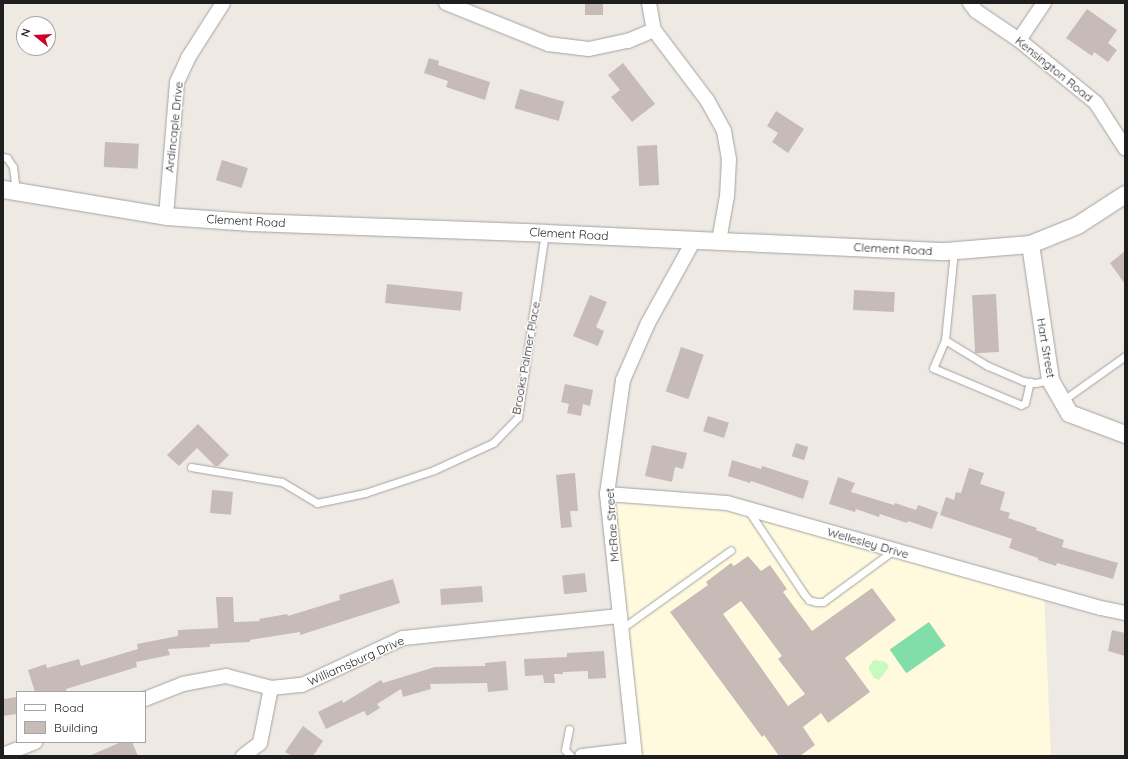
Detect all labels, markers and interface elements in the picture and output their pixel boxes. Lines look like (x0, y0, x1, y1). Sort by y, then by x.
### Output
north arrow (16, 16, 56, 56)
text: N (18, 27, 33, 39)
street label: Kensington Road (1012, 33, 1096, 105)
street label: Ardincaple Drive (162, 81, 186, 173)
street label: Clement Road (206, 212, 286, 230)
street label: Clement Road (529, 225, 609, 243)
street label: Clement Road (853, 240, 933, 258)
street label: Brooks Palmer Place (509, 300, 543, 416)
street label: Hart Street (1034, 317, 1058, 379)
street label: McRae Street (602, 487, 622, 563)
street label: Wellesley Drive (825, 524, 911, 562)
street label: Williamsburg Drive (305, 633, 407, 689)
legend (16, 691, 146, 743)
text: Road (54, 700, 84, 715)
text: Building (54, 720, 98, 735)

